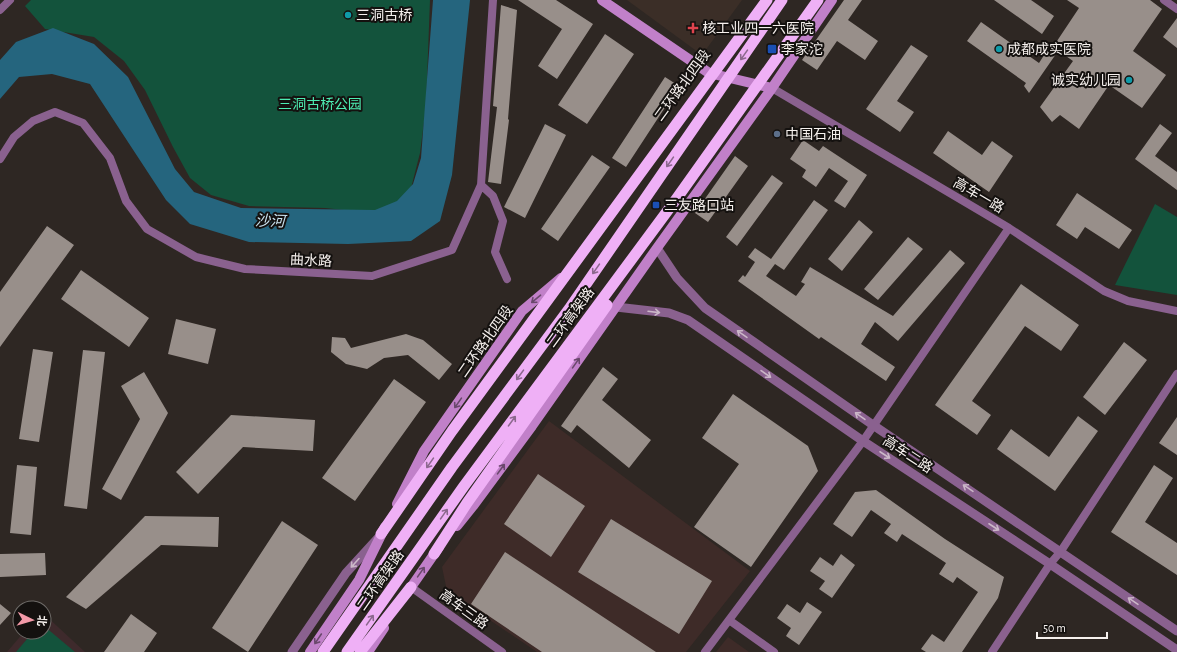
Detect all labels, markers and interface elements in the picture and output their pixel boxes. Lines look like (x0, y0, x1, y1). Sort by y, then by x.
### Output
place label: 三洞古桥 (356, 8, 412, 23)
marker: 三洞古桥 (343, 10, 353, 20)
place label: 核工业四一六医院 (702, 20, 814, 36)
marker: 核工业四一六医院 (687, 22, 699, 34)
place label: 李家沱 (781, 41, 823, 57)
place label: 成都成实医院 (1007, 42, 1091, 57)
marker: 李家沱 (766, 43, 778, 55)
marker: 成都成实医院 (994, 44, 1004, 54)
street label: 二环路北四段 (651, 46, 713, 124)
one-way arrow (740, 49, 748, 60)
place label: 诚实幼儿园 (1051, 73, 1121, 88)
marker: 诚实幼儿园 (1124, 75, 1134, 85)
park label: 三洞古桥公园 (278, 97, 362, 112)
place label: 中国石油 (785, 127, 841, 142)
marker: 中国石油 (772, 129, 782, 139)
one-way arrow (666, 156, 674, 167)
street label: 高车一路 (951, 174, 1007, 216)
place label: 三友路口站 (664, 198, 734, 213)
marker: 三友路口站 (651, 200, 661, 210)
water label: 沙河 (255, 212, 288, 230)
street label: 曲水路 (290, 252, 332, 269)
one-way arrow (592, 263, 600, 274)
street label: 二环高架路 (544, 285, 597, 350)
one-way arrow (530, 295, 541, 304)
street label: 二环路北四段 (454, 302, 516, 380)
one-way arrow (647, 308, 660, 315)
one-way arrow (736, 330, 747, 338)
one-way arrow (572, 358, 580, 369)
one-way arrow (516, 369, 525, 380)
one-way arrow (760, 370, 771, 378)
one-way arrow (454, 397, 462, 408)
one-way arrow (855, 412, 866, 420)
one-way arrow (508, 416, 516, 427)
street label: 高车二路 (880, 432, 936, 476)
one-way arrow (879, 452, 891, 460)
one-way arrow (426, 457, 434, 468)
one-way arrow (497, 464, 505, 475)
one-way arrow (963, 484, 974, 492)
one-way arrow (440, 509, 448, 520)
one-way arrow (988, 523, 999, 531)
street label: 二环高架路 (354, 547, 407, 613)
one-way arrow (351, 558, 360, 568)
one-way arrow (417, 567, 425, 578)
street label: 高车三路 (437, 586, 491, 632)
one-way arrow (1128, 597, 1139, 605)
north arrow (12, 600, 52, 640)
scale bar (1037, 614, 1107, 640)
text: 北 (36, 615, 47, 627)
one-way arrow (366, 615, 374, 626)
text: 50 m (1043, 622, 1066, 634)
one-way arrow (314, 634, 322, 645)

